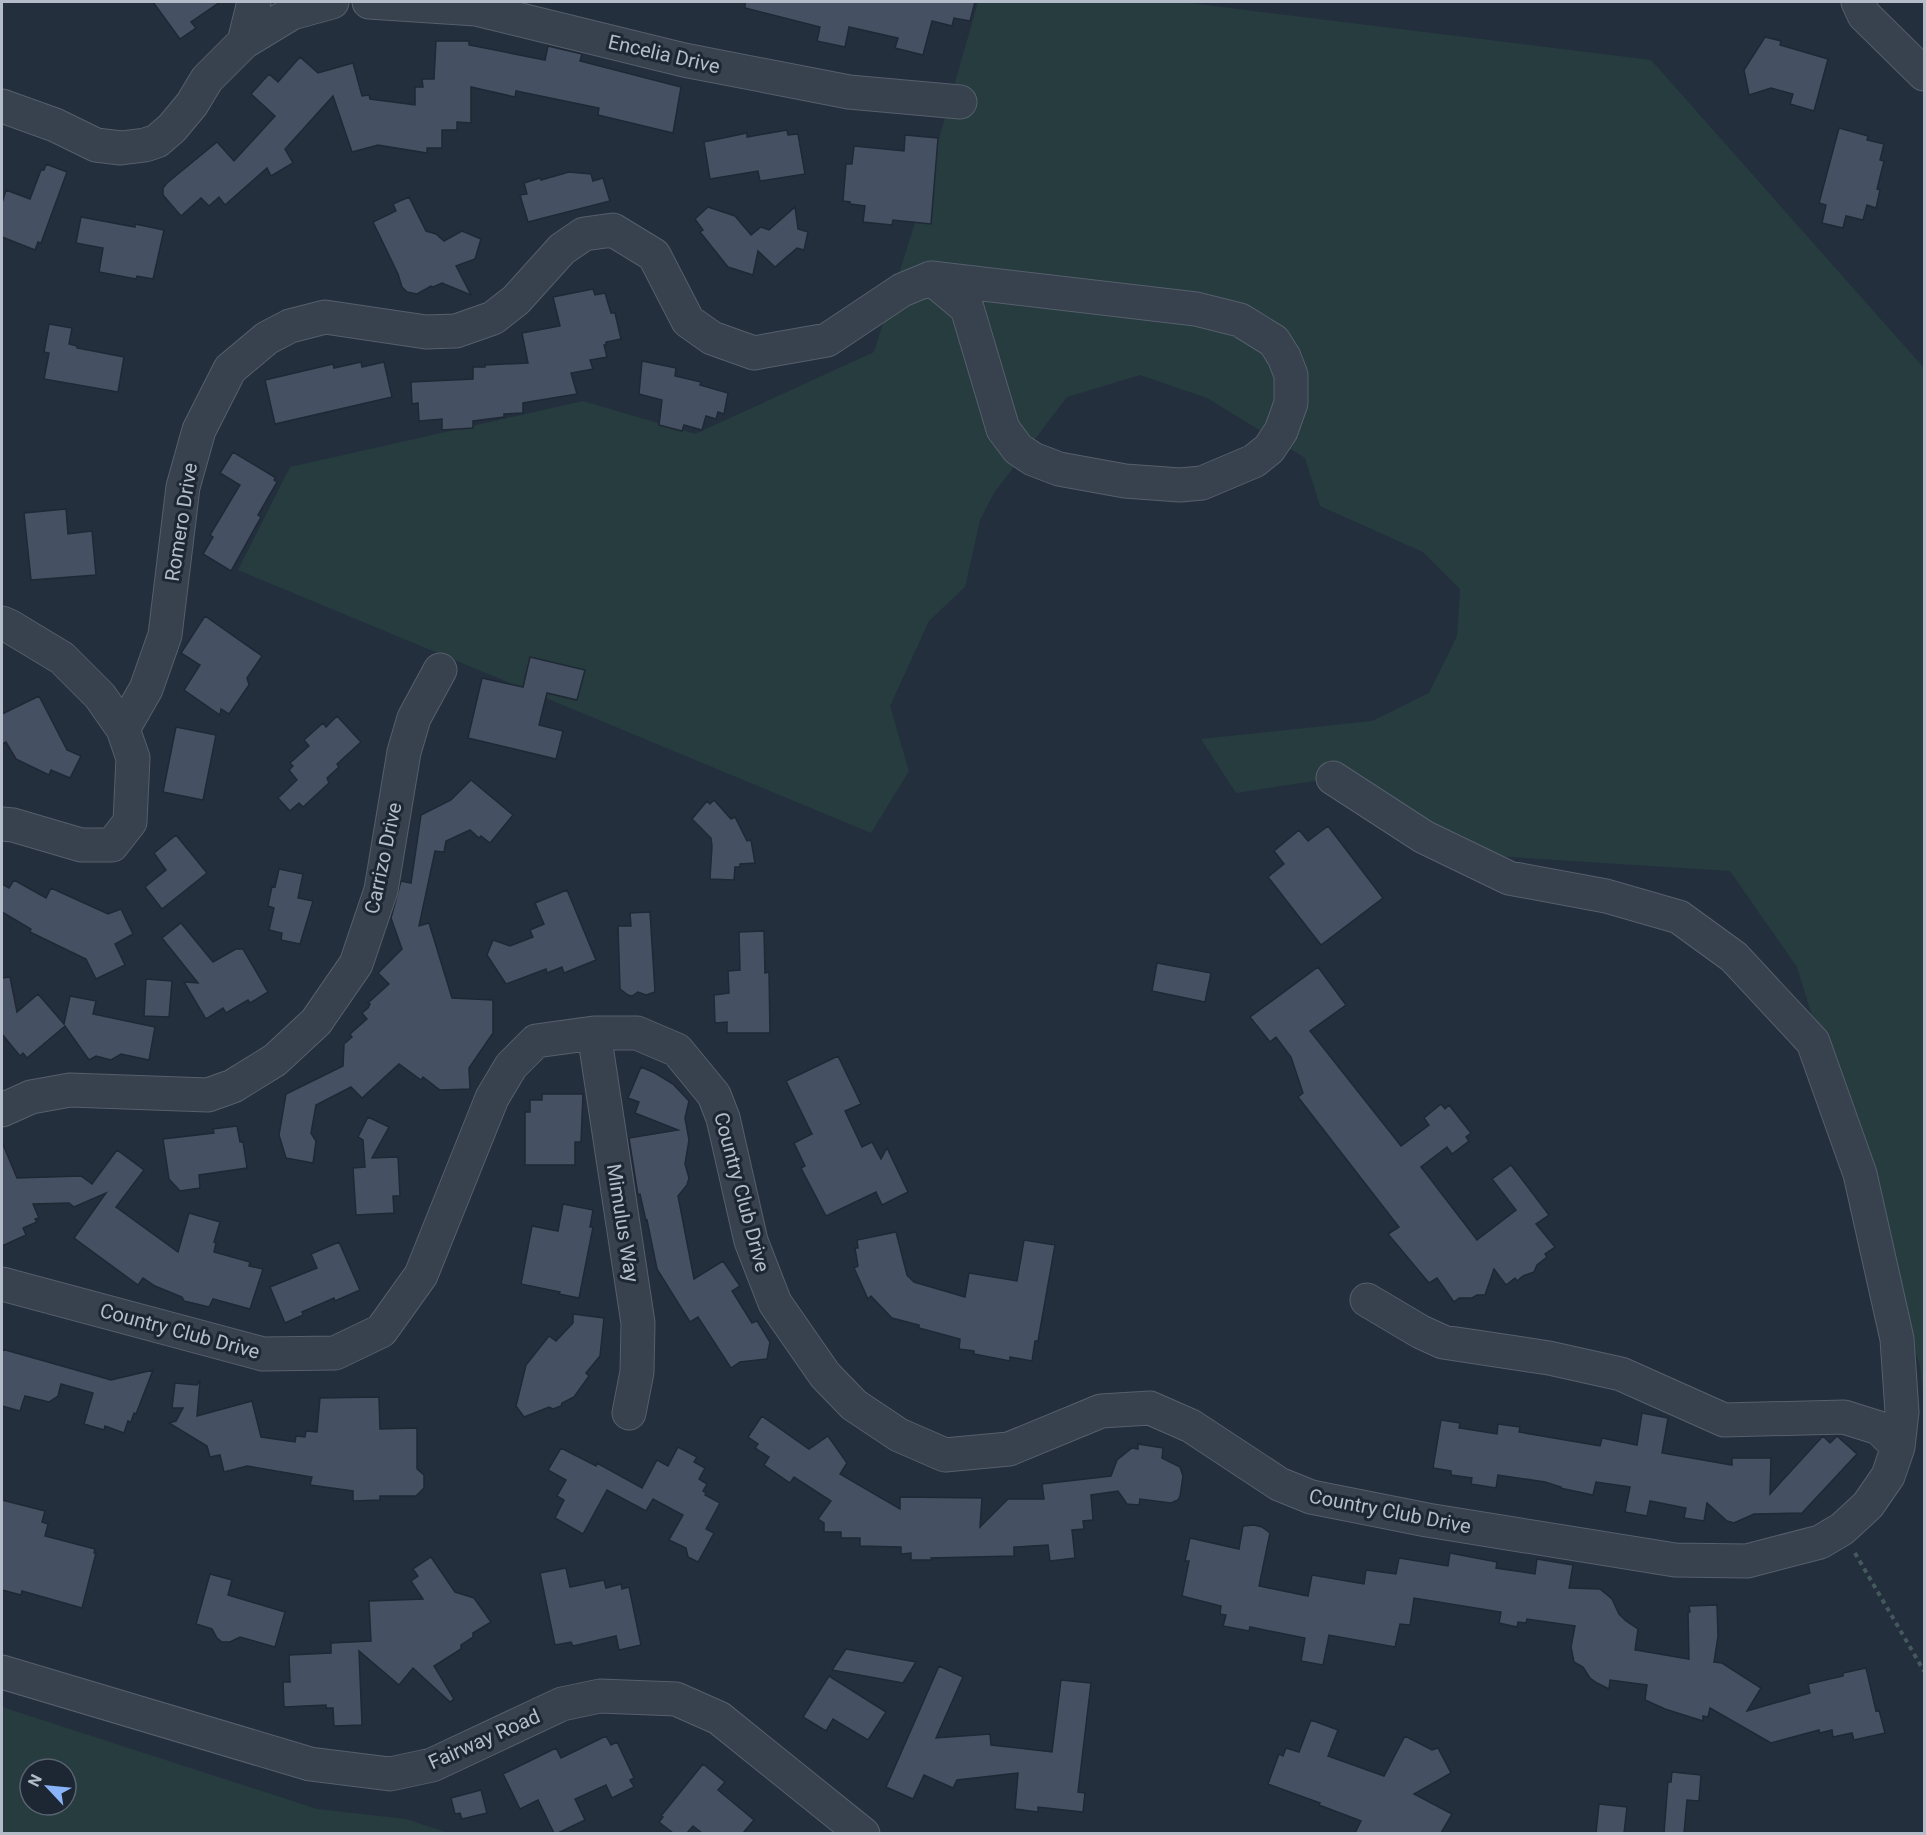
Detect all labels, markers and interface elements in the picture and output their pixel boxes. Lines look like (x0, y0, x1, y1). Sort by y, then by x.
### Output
street label: Encelia Drive (606, 29, 722, 79)
street label: Romero Drive (160, 461, 202, 583)
street label: Carrizo Drive (359, 800, 407, 916)
street label: Country Club Drive (709, 1109, 775, 1275)
street label: Mimulus Way (602, 1162, 644, 1285)
street label: Country Club Drive (97, 1298, 263, 1364)
street label: Country Club Drive (1307, 1484, 1473, 1538)
street label: Fairway Road (425, 1704, 543, 1774)
north arrow (18, 1757, 78, 1817)
text: N (24, 1771, 46, 1790)

